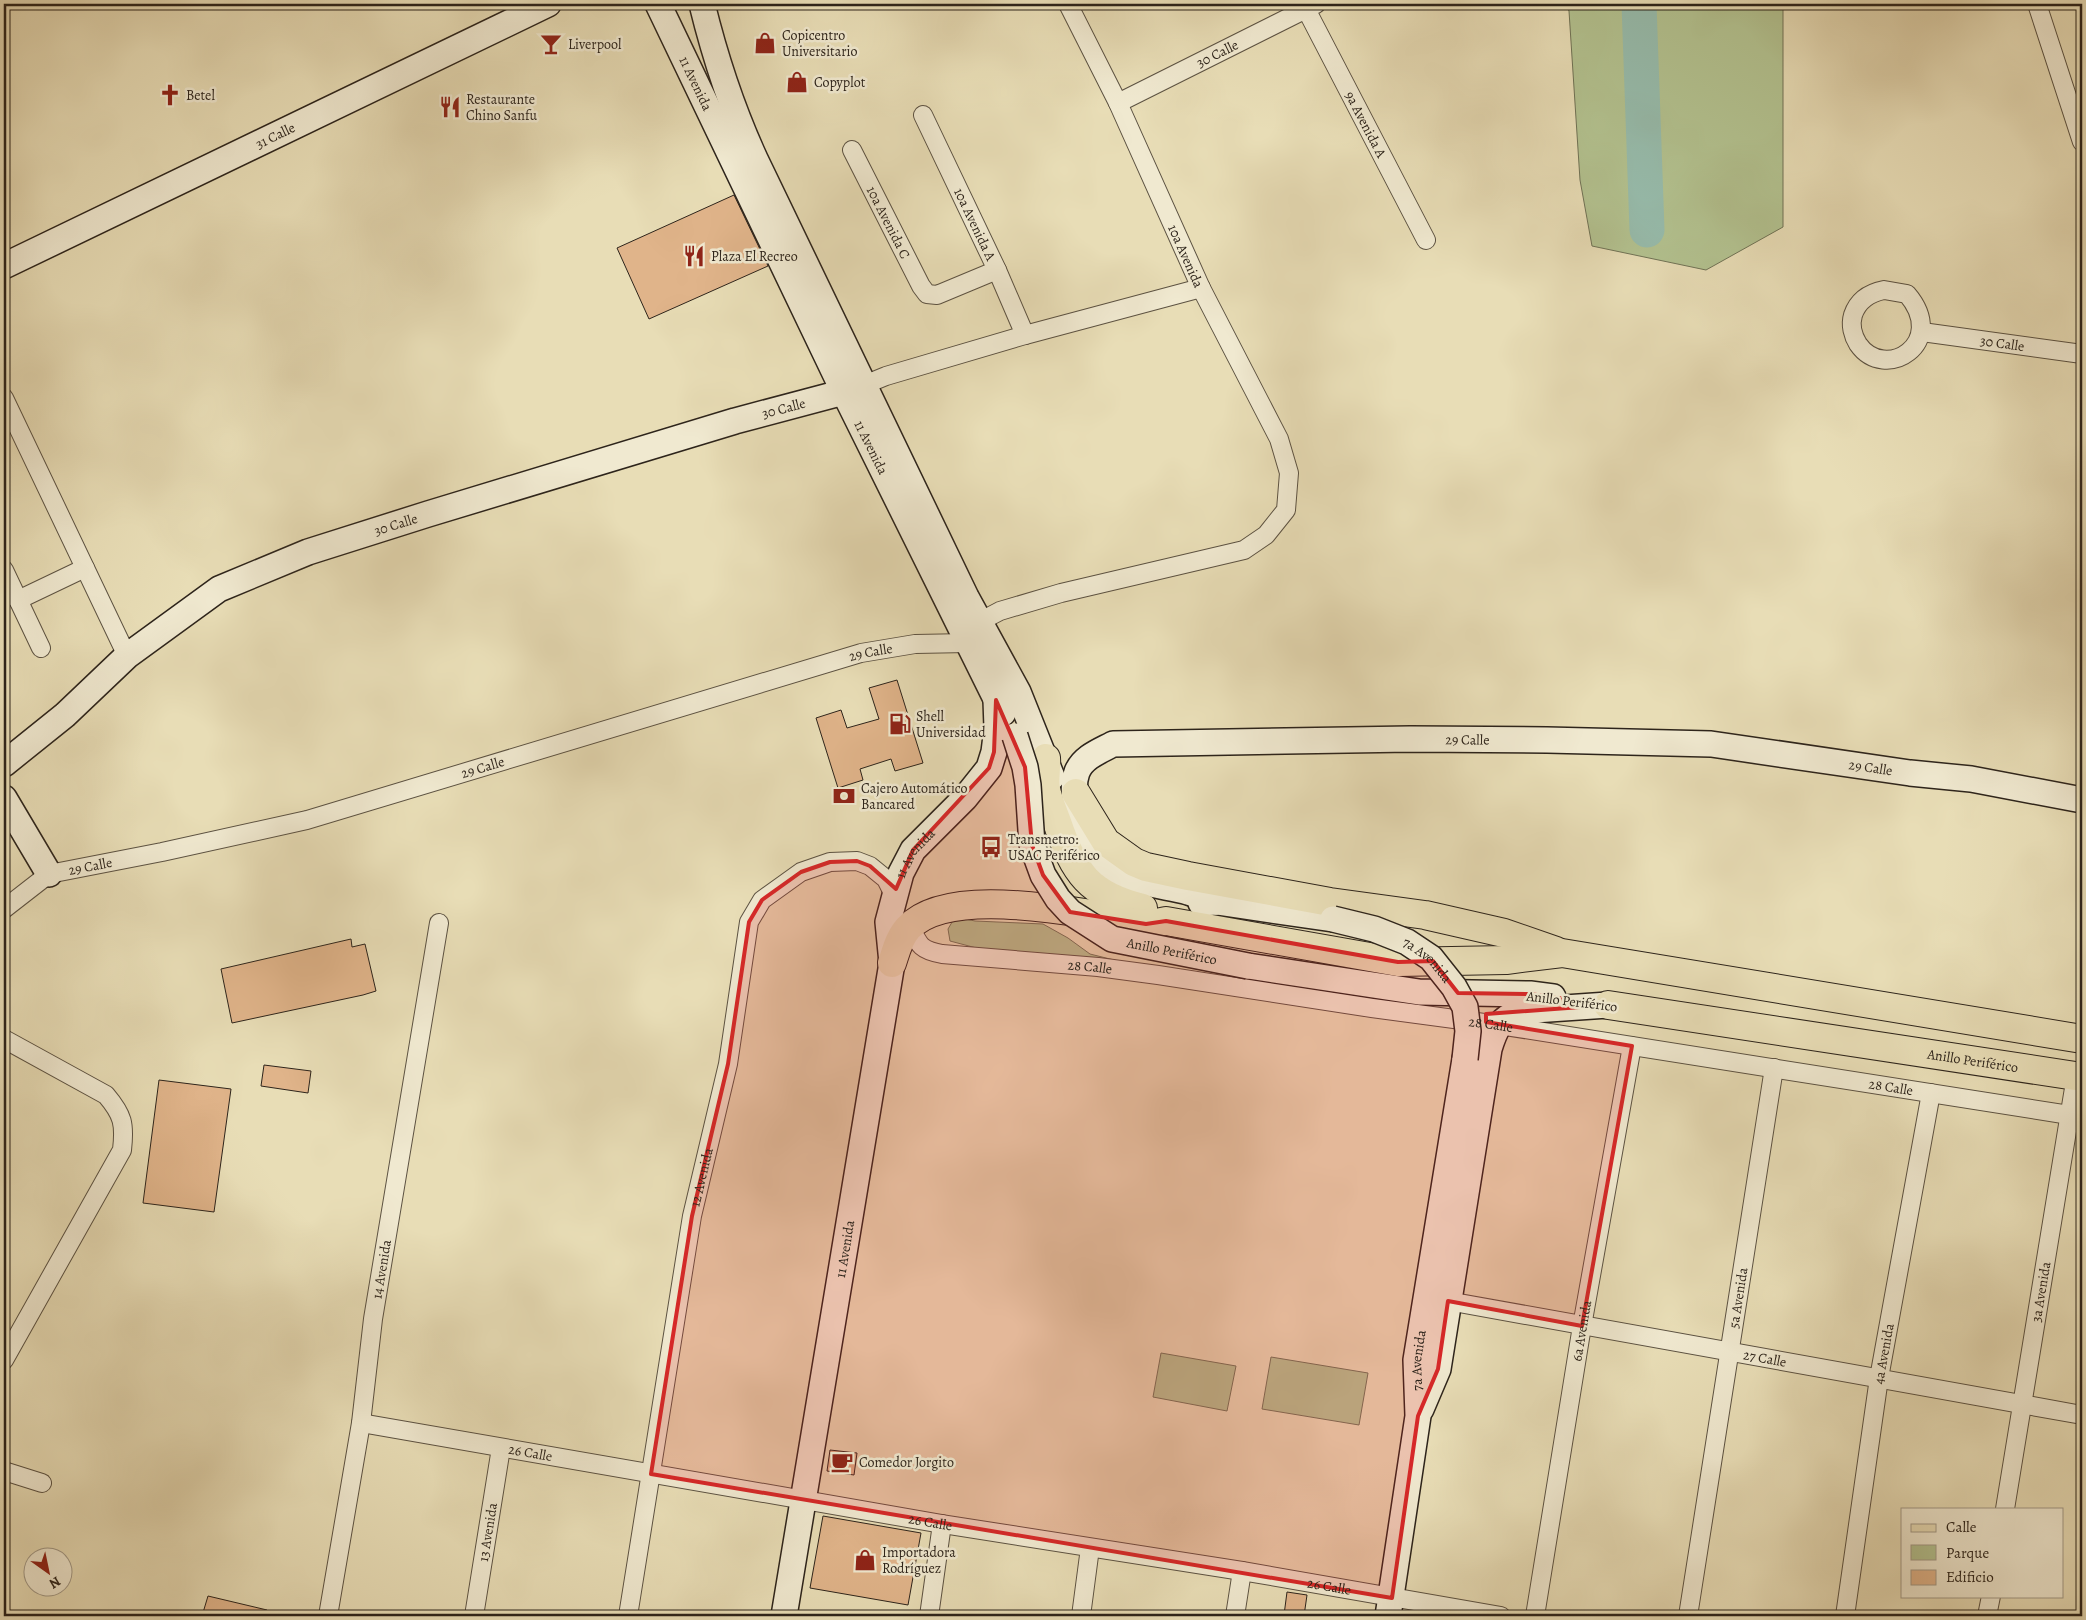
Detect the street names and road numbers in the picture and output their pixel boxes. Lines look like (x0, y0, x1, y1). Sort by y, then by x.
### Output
street label: 30 Calle (1193, 35, 1242, 72)
street label: 11 Avenida (674, 53, 717, 114)
street label: 9a Avenida A (1340, 88, 1391, 162)
street label: 31 Calle (252, 118, 298, 153)
street label: 10a Avenida C (862, 183, 915, 262)
street label: 10a Avenida A (949, 185, 1001, 265)
street label: 10a Avenida (1163, 222, 1208, 291)
street label: 30 Calle (1979, 331, 2026, 356)
street label: 30 Calle (760, 394, 808, 423)
street label: 11 Avenida (850, 417, 893, 478)
street label: 30 Calle (372, 509, 420, 540)
street label: 29 Calle (847, 639, 894, 666)
street label: 29 Calle (1445, 730, 1490, 750)
street label: 29 Calle (459, 752, 507, 783)
street label: 29 Calle (1847, 755, 1894, 780)
street label: 11 Avenida (891, 824, 940, 880)
street label: 29 Calle (67, 853, 114, 880)
street label: 7a Avenida (1400, 932, 1456, 987)
street label: Anillo Periférico (1124, 933, 1219, 970)
street label: 28 Calle (1067, 956, 1113, 979)
street label: Anillo Periférico (1524, 986, 1618, 1016)
street label: 28 Calle (1467, 1012, 1514, 1037)
street label: Anillo Periférico (1925, 1044, 2019, 1077)
street label: 28 Calle (1867, 1074, 1914, 1100)
street label: 12 Avenida (686, 1145, 718, 1209)
street label: 11 Avenida (831, 1218, 859, 1279)
street label: 14 Avenida (368, 1238, 396, 1300)
street label: 3a Avenida (2027, 1260, 2055, 1324)
street label: 5a Avenida (1724, 1266, 1753, 1330)
street label: 6a Avenida (1567, 1298, 1597, 1363)
street label: 4a Avenida (1869, 1321, 1899, 1386)
street label: 7a Avenida (1407, 1328, 1431, 1391)
street label: 27 Calle (1742, 1345, 1788, 1372)
street label: 26 Calle (507, 1440, 554, 1466)
street label: 13 Avenida (474, 1501, 502, 1563)
street label: 26 Calle (907, 1509, 954, 1535)
street label: 26 Calle (1306, 1574, 1353, 1600)

